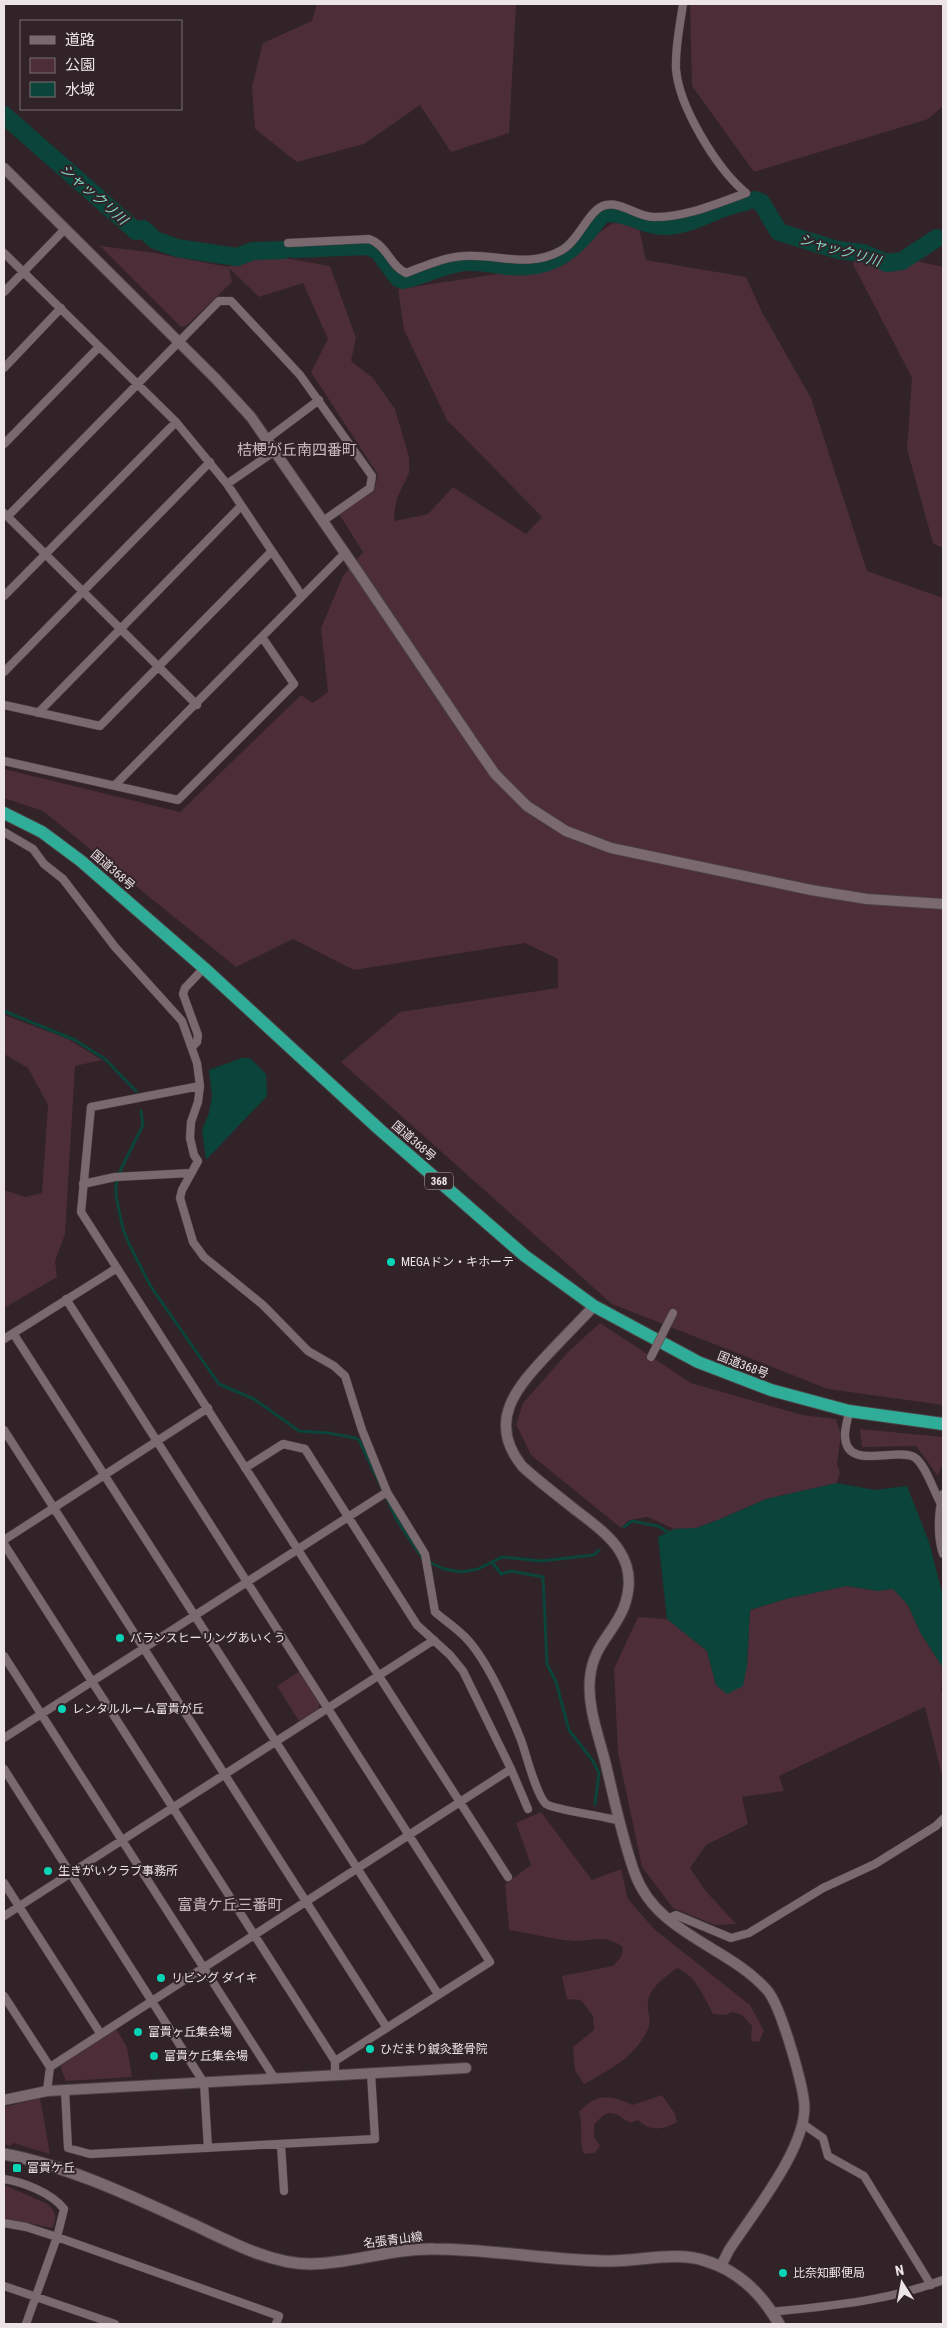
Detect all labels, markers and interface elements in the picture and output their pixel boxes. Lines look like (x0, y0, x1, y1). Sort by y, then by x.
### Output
legend (20, 20, 182, 110)
text: 道路 (65, 31, 95, 49)
text: 公園 (65, 56, 95, 74)
text: 水域 (65, 81, 95, 99)
water label: シャックリ川 (57, 160, 132, 229)
water label: シャックリ川 (797, 231, 885, 270)
district label: 桔梗が丘南四番町 (237, 441, 357, 459)
street label: 国道368号 (88, 847, 138, 893)
street label: 国道368号 (389, 1118, 439, 1164)
road number: 368 (425, 1172, 453, 1190)
place label: MEGAドン・キホーテ (401, 1255, 514, 1269)
marker: MEGAドン・キホーテ (385, 1256, 397, 1268)
street label: 国道368号 (715, 1349, 771, 1381)
place label: バランスヒーリングあいくう (130, 1631, 286, 1645)
marker: バランスヒーリングあいくう (114, 1632, 126, 1644)
place label: レンタルルーム富貴が丘 (72, 1702, 204, 1716)
marker: レンタルルーム富貴が丘 (56, 1703, 68, 1715)
place label: 生きがいクラブ事務所 (58, 1864, 178, 1878)
marker: 生きがいクラブ事務所 (42, 1865, 54, 1877)
district label: 富貴ケ丘三番町 (177, 1896, 283, 1914)
place label: リビング ダイキ (171, 1971, 258, 1985)
marker: リビング ダイキ (155, 1972, 167, 1984)
place label: 富貴ヶ丘集会場 (148, 2025, 232, 2039)
marker: 富貴ヶ丘集会場 (132, 2026, 144, 2038)
place label: ひだまり鍼灸整骨院 (380, 2042, 488, 2056)
marker: ひだまり鍼灸整骨院 (364, 2043, 376, 2055)
place label: 富貴ケ丘集会場 (164, 2049, 248, 2063)
marker: 富貴ケ丘集会場 (148, 2050, 160, 2062)
place label: 富貴ケ丘 (27, 2161, 75, 2175)
marker: 富貴ケ丘 (11, 2162, 23, 2174)
street label: 名張青山線 (362, 2229, 424, 2251)
north arrow (877, 2258, 927, 2308)
text: N (894, 2262, 905, 2279)
place label: 比奈知郵便局 (793, 2266, 865, 2280)
marker: 比奈知郵便局 (777, 2267, 789, 2279)

